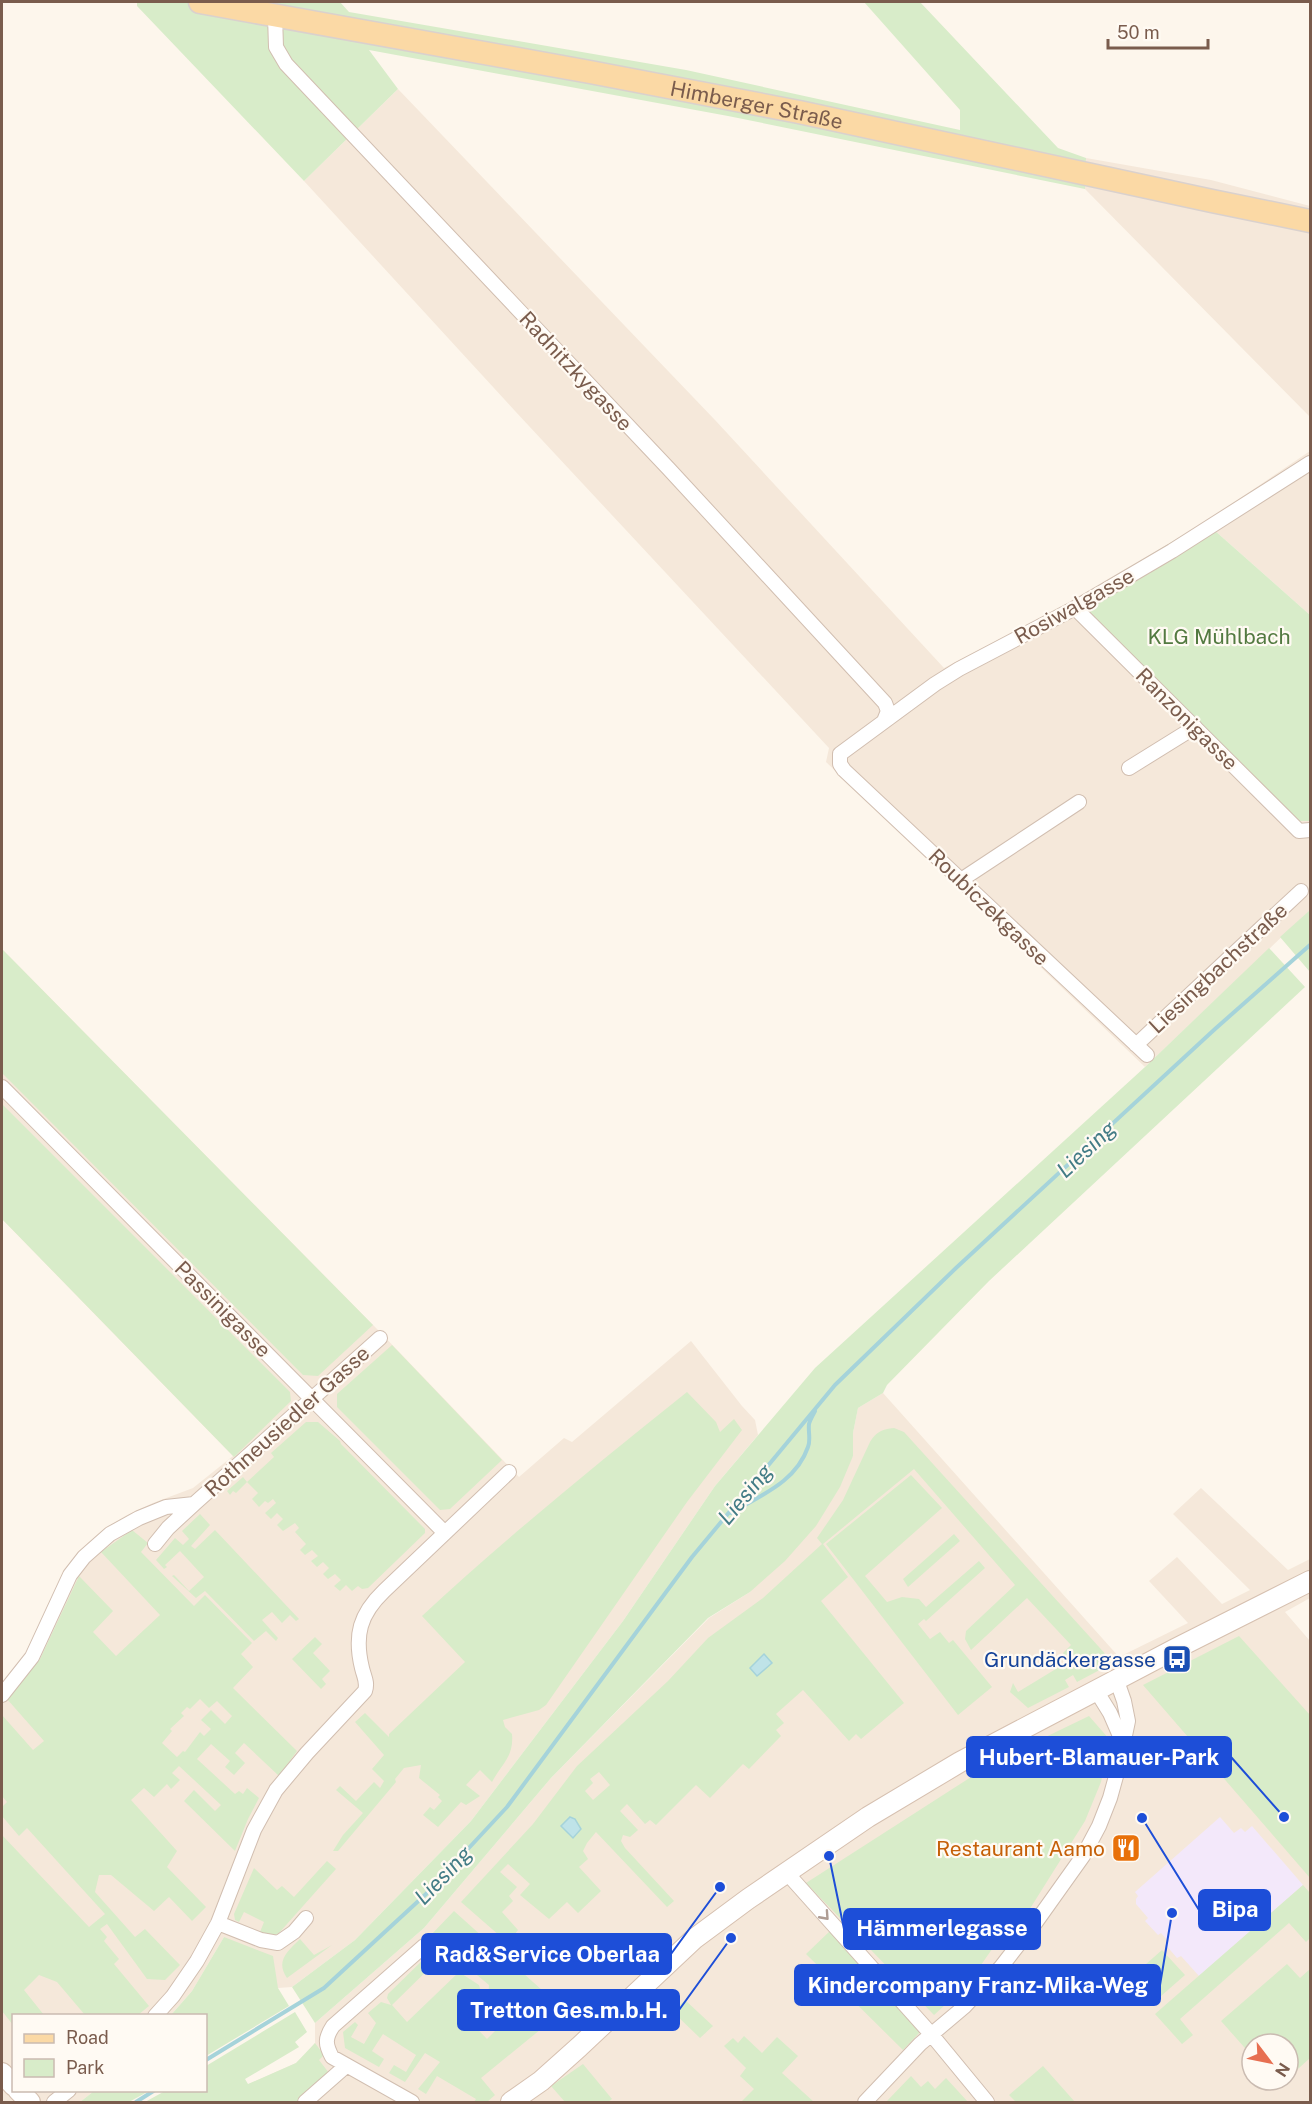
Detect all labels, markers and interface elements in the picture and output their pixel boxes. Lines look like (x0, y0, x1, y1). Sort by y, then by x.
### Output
scale bar (1108, 12, 1208, 50)
text: 50 m (1117, 22, 1160, 43)
street label: Himberger Straße (668, 75, 845, 134)
street label: Radnitzkygasse (514, 306, 638, 436)
street label: Rosiwalgasse (1010, 563, 1138, 649)
park label: KLG Mühlbach (1147, 624, 1291, 649)
street label: Ranzonigasse (1131, 663, 1243, 775)
street label: Roubiczekgasse (924, 843, 1054, 971)
street label: Liesingbachstraße (1144, 898, 1292, 1038)
water label: Liesing (1051, 1115, 1122, 1183)
street label: Passinigasse (170, 1256, 276, 1362)
street label: Rothneusiedler Gasse (199, 1340, 375, 1502)
water label: Liesing (712, 1458, 778, 1530)
bus stop icon: Grundäckergasse (1161, 1643, 1193, 1675)
place label: Grundäckergasse (984, 1647, 1156, 1672)
callout: Hubert-Blamauer-Park (967, 1737, 1231, 1777)
text: Hubert-Blamauer-Park (979, 1744, 1219, 1770)
restaurant icon: Restaurant Aamo (1110, 1832, 1142, 1864)
place label: Restaurant Aamo (936, 1836, 1105, 1861)
water label: Liesing (409, 1840, 478, 1910)
callout: Bipa (1199, 1890, 1270, 1930)
text: Bipa (1212, 1896, 1258, 1922)
one-way arrow (818, 1909, 829, 1920)
callout: Hämmerlegasse (844, 1909, 1040, 1949)
text: Hämmerlegasse (856, 1915, 1028, 1941)
callout: Rad&Service Oberlaa (422, 1934, 671, 1974)
text: Rad&Service Oberlaa (434, 1941, 660, 1967)
callout: Kindercompany Franz-Mika-Weg (795, 1965, 1160, 2005)
text: Kindercompany Franz-Mika-Weg (808, 1972, 1149, 1998)
callout: Tretton Ges.m.b.H. (458, 1990, 679, 2030)
text: Tretton Ges.m.b.H. (470, 1997, 668, 2023)
legend (12, 2014, 207, 2092)
text: Road (66, 2027, 109, 2048)
north arrow (1240, 2032, 1300, 2092)
text: Park (66, 2057, 104, 2078)
text: N (1271, 2059, 1294, 2080)

